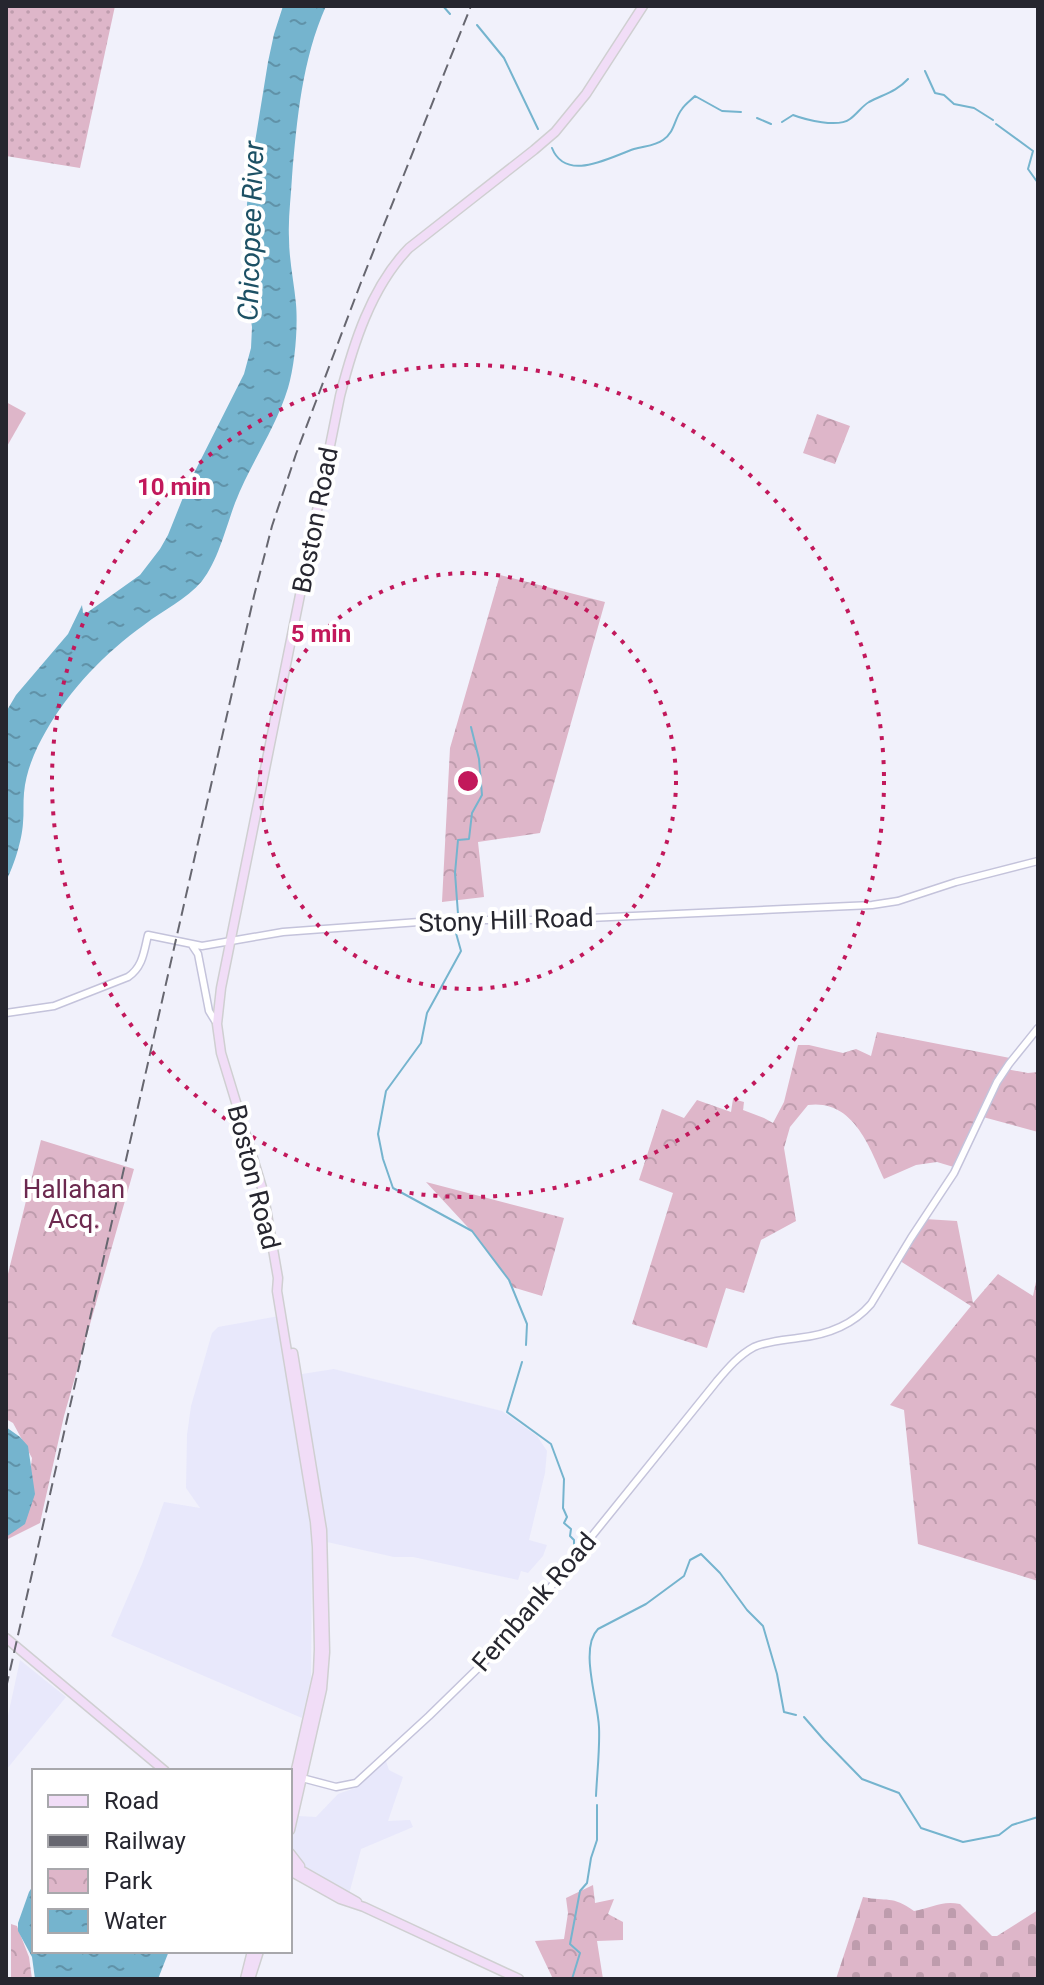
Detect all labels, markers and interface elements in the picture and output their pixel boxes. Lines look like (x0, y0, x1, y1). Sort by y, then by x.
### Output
water label: Chicopee River (231, 140, 271, 321)
street label: Boston Road (286, 444, 344, 596)
text: 10 min (137, 473, 211, 501)
text: 5 min (291, 620, 351, 648)
centre of rings (454, 767, 482, 795)
street label: Stony Hill Road (418, 902, 594, 938)
street label: Boston Road (222, 1102, 286, 1252)
park label: Hallahan Acq. (23, 1174, 125, 1234)
street label: Fernbank Road (466, 1527, 602, 1677)
legend (32, 1769, 292, 1953)
text: Road (104, 1787, 159, 1815)
text: Railway (104, 1827, 186, 1855)
text: Park (104, 1867, 153, 1895)
text: Water (104, 1907, 167, 1935)

